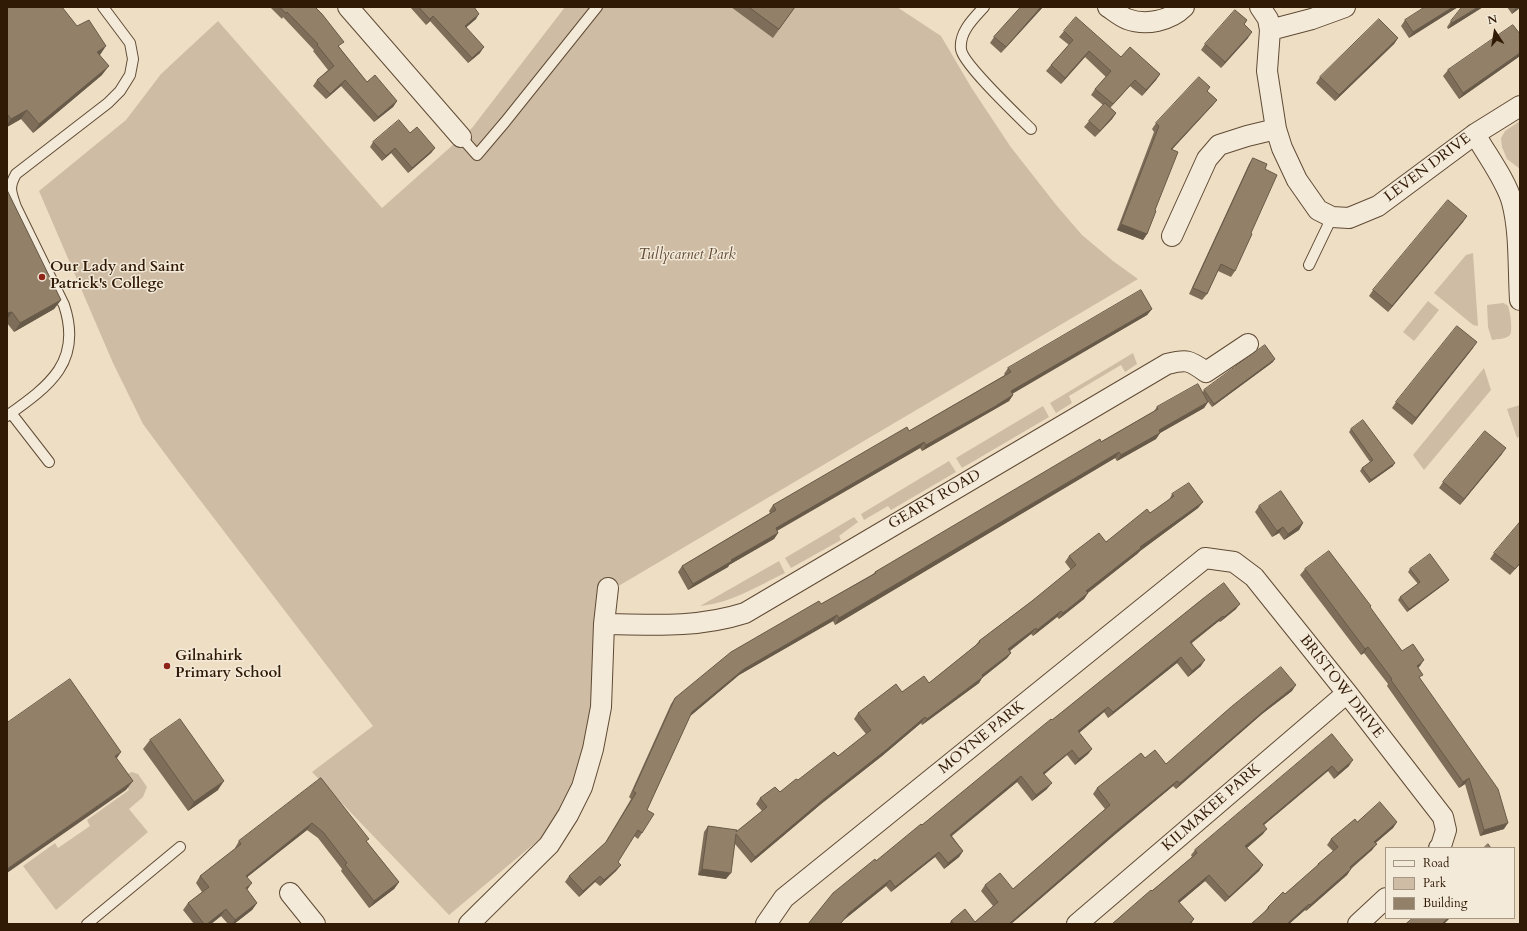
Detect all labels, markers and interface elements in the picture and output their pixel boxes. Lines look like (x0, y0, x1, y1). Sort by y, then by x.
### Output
text: N (1486, 11, 1499, 28)
north arrow (1475, 12, 1515, 52)
street label: LEVEN DRIVE (1381, 130, 1475, 206)
park label: Tullycarnet Park (638, 247, 736, 265)
place label: Our Lady and Saint Patrick's College (50, 259, 185, 294)
marker: Our Lady and Saint Patrick's College (37, 272, 47, 282)
street label: GEARY ROAD (886, 466, 984, 534)
street label: BRISTOW DRIVE (1295, 632, 1387, 742)
place label: Gilnahirk Primary School (175, 648, 282, 683)
marker: Gilnahirk Primary School (162, 661, 172, 671)
street label: MOYNE PARK (935, 698, 1029, 778)
street label: KILMAKEE PARK (1159, 760, 1265, 856)
legend (1385, 847, 1515, 919)
text: Road (1423, 855, 1449, 871)
text: Park (1423, 875, 1446, 891)
text: Building (1423, 895, 1467, 911)

